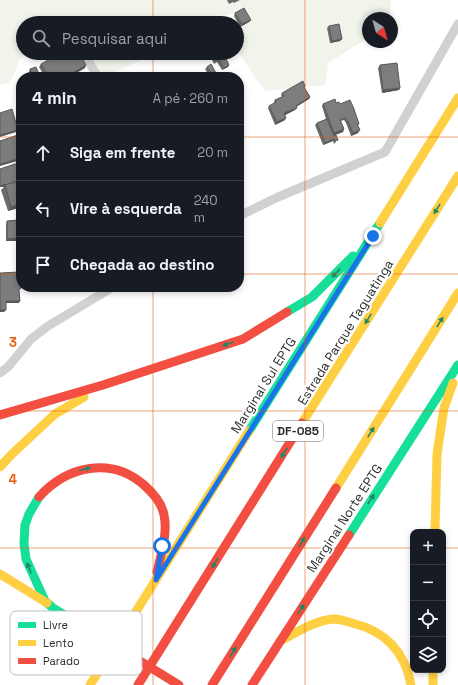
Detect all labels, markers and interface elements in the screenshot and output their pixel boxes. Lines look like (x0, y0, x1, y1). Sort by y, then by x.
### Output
north arrow (362, 12, 398, 48)
search box (16, 16, 244, 60)
icon: search (30, 27, 52, 49)
text: Pesquisar aqui (62, 29, 167, 48)
text: 4 min (32, 87, 77, 109)
text: A pé · 260 m (153, 90, 228, 107)
icon: ahead (32, 142, 54, 164)
text: Siga em frente (70, 143, 176, 162)
text: 20 m (197, 144, 228, 161)
text: 240 m (194, 192, 218, 226)
icon: left (32, 198, 54, 220)
text: Vire à esquerda (70, 199, 182, 218)
one-way arrow (434, 203, 441, 215)
route end (364, 227, 382, 245)
icon: arrive (32, 254, 54, 276)
text: Chegada ao destino (70, 255, 214, 274)
street label: Estrada Parque Taguatinga (294, 256, 397, 408)
one-way arrow (331, 268, 341, 278)
one-way arrow (364, 314, 372, 324)
one-way arrow (436, 317, 444, 327)
text: 3 (9, 334, 17, 351)
street label: Marginal Sul EPTG (227, 334, 300, 437)
one-way arrow (222, 341, 234, 347)
road number: DF-085 (273, 421, 323, 441)
one-way arrow (367, 427, 375, 437)
one-way arrow (280, 448, 288, 458)
street label: Marginal Norte EPTG (303, 461, 386, 576)
one-way arrow (78, 466, 91, 472)
text: 4 (9, 471, 17, 488)
one-way arrow (367, 494, 375, 505)
map controls (410, 529, 446, 673)
button: + (410, 529, 446, 565)
one-way arrow (298, 536, 305, 548)
route start (153, 537, 171, 555)
one-way arrow (211, 558, 219, 568)
one-way arrow (26, 561, 32, 573)
button: − (410, 565, 446, 601)
button: locate (410, 601, 446, 637)
one-way arrow (297, 603, 304, 614)
legend (10, 611, 142, 675)
text: Livre (43, 618, 68, 632)
text: Lento (43, 636, 74, 650)
button: layers (410, 637, 446, 673)
one-way arrow (229, 646, 236, 658)
text: Parado (43, 654, 80, 668)

